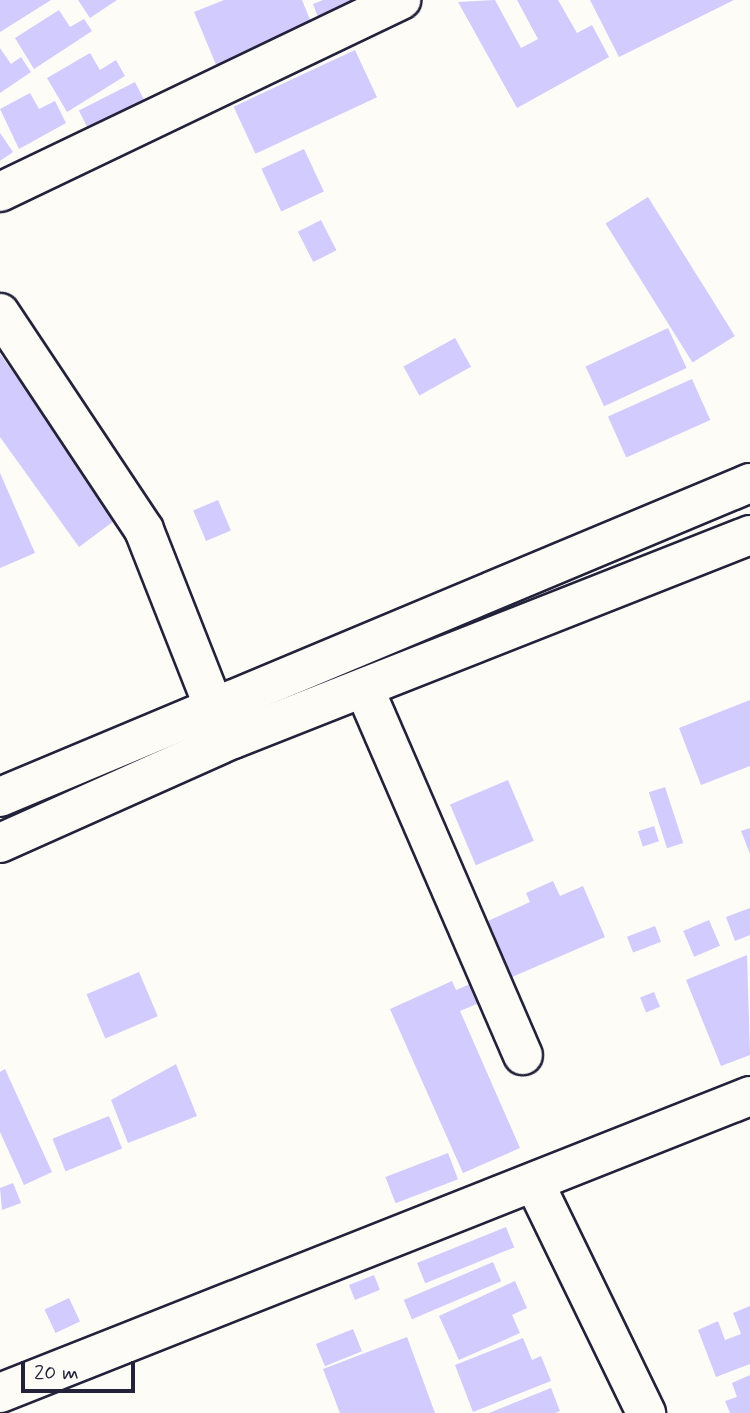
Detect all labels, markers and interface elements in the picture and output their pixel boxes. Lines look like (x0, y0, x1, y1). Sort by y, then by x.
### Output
scale bar (24, 1346, 138, 1390)
text: 20 m (34, 1359, 79, 1387)

